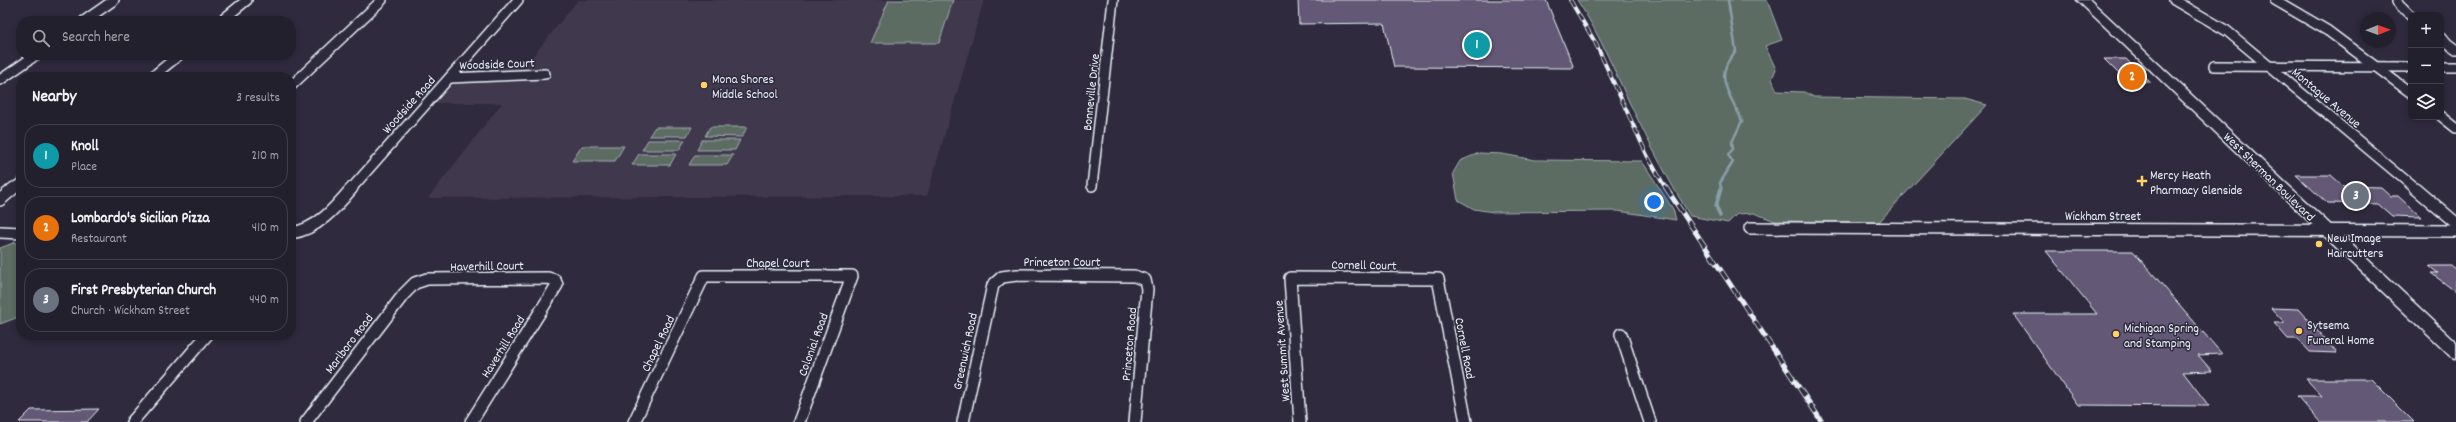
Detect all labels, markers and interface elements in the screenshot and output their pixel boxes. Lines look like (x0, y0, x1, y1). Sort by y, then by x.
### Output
north arrow (2360, 12, 2396, 48)
map controls (2408, 12, 2444, 120)
button: + (2408, 12, 2444, 48)
search box (16, 16, 296, 60)
icon: search (30, 27, 52, 49)
text: Search here (62, 27, 130, 49)
pin: 1 (1464, 30, 1490, 60)
button: − (2408, 48, 2444, 84)
street label: Bonneville Drive (1079, 52, 1106, 132)
street label: Woodside Court (459, 55, 535, 76)
pin: 2 (2119, 62, 2145, 92)
street label: Montague Avenue (2286, 64, 2365, 134)
place label: Mona Shores Middle School (712, 71, 778, 105)
street label: Woodside Road (379, 73, 441, 139)
marker: Mona Shores Middle School (699, 80, 709, 90)
button: layers (2408, 84, 2444, 120)
text: Nearby (32, 86, 76, 110)
text: 3 results (236, 89, 280, 108)
street label: West Sherman Boulevard (2218, 129, 2319, 227)
text: Knoll (71, 136, 99, 158)
text: 1 (45, 147, 47, 166)
text: 210 m (251, 147, 279, 166)
text: Place (71, 158, 97, 177)
place label: Mercy Heath Pharmacy Glenside (2150, 167, 2243, 201)
marker: Mercy Heath Pharmacy Glenside (2137, 176, 2147, 186)
pin: 3 (2343, 181, 2369, 211)
your location (1644, 192, 1664, 212)
text: Lombardo's Sicilian Pizza (71, 208, 209, 230)
street label: Wickham Street (2065, 208, 2141, 227)
text: 2 (43, 219, 49, 238)
text: 410 m (252, 219, 279, 238)
text: Restaurant (71, 230, 127, 249)
place label: New Image Haircutters (2327, 230, 2383, 264)
marker: New Image Haircutters (2314, 239, 2324, 249)
street label: Princeton Court (1023, 254, 1101, 273)
street label: Chapel Court (746, 255, 810, 274)
street label: Cornell Court (1331, 256, 1397, 277)
street label: Haverhill Court (450, 257, 524, 278)
text: First Presbyterian Church (71, 280, 216, 302)
text: 3 (43, 291, 49, 310)
text: 440 m (249, 291, 279, 310)
street label: West Summit Avenue (1270, 299, 1297, 402)
text: Church · Wickham Street (71, 302, 190, 321)
street label: Princeton Road (1118, 307, 1143, 382)
street label: Marlboro Road (321, 310, 379, 379)
street label: Colonial Road (794, 311, 835, 379)
street label: Greenwich Road (949, 311, 984, 392)
street label: Haverhill Road (477, 312, 531, 382)
street label: Chapel Road (637, 313, 681, 375)
street label: Cornell Road (1448, 316, 1479, 381)
place label: Sytsema Funeral Home (2307, 317, 2374, 351)
place label: Michigan Spring and Stamping (2124, 320, 2199, 354)
marker: Sytsema Funeral Home (2294, 326, 2304, 336)
marker: Michigan Spring and Stamping (2111, 329, 2121, 339)

